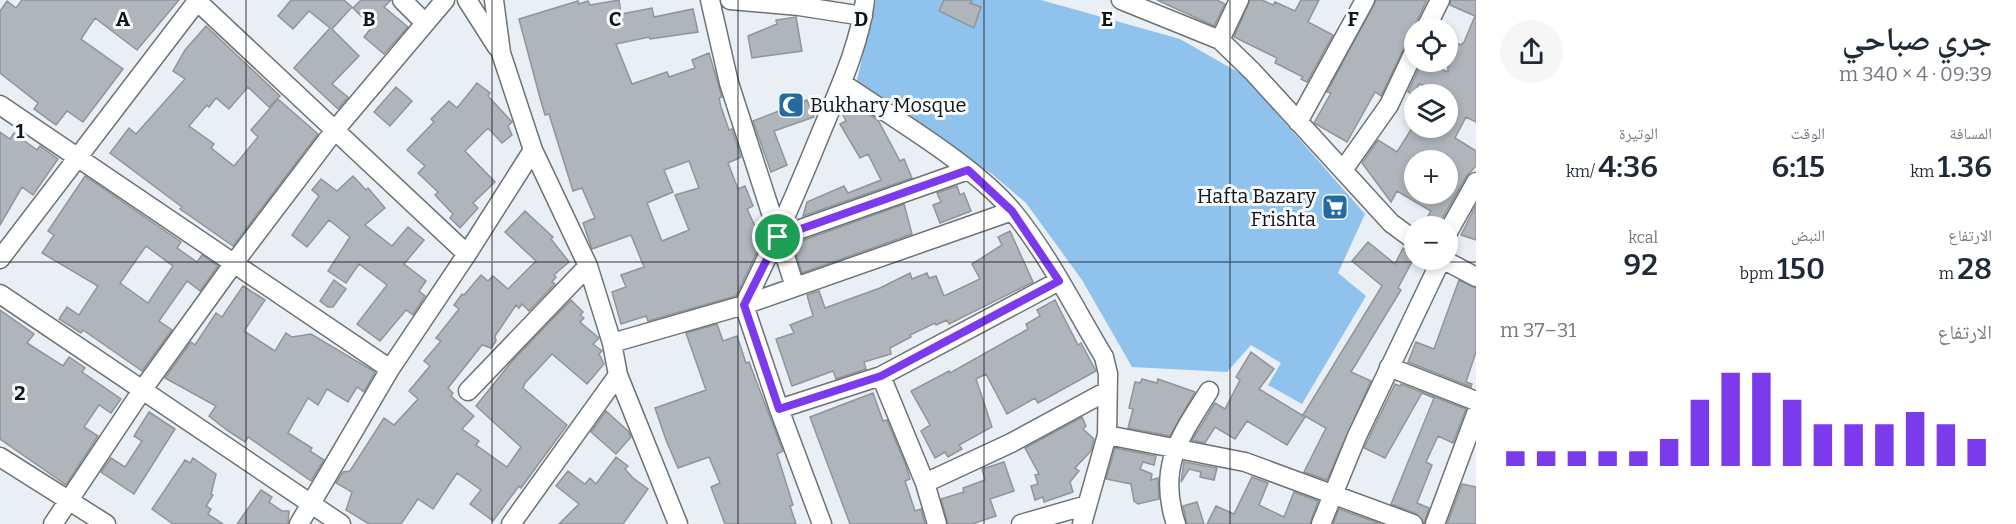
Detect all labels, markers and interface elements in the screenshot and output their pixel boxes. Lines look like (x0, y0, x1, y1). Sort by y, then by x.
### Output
text: A (116, 7, 131, 31)
text: B (363, 7, 376, 31)
text: C (609, 7, 621, 31)
text: D (854, 7, 868, 31)
text: E (1101, 7, 1113, 31)
text: F (1347, 7, 1359, 31)
map controls (1404, 18, 1458, 270)
button: locate (1404, 18, 1458, 72)
text: جري صباحي (1842, 19, 1992, 59)
button: share (1500, 20, 1563, 83)
text: 09:39 · 4 × 340 m (1839, 62, 1992, 86)
button: layers (1404, 84, 1458, 138)
mosque icon: Bukhary Mosque (776, 90, 806, 120)
place label: Bukhary Mosque (810, 93, 967, 117)
text: 1 (16, 119, 25, 143)
text: الوتيرة (1619, 124, 1658, 143)
text: الوقت (1791, 124, 1825, 143)
text: المسافة (1950, 124, 1992, 143)
text: 4:36 (1598, 149, 1658, 185)
text: 6:15 (1772, 149, 1825, 185)
text: 1.36 (1937, 149, 1992, 185)
button: + (1404, 150, 1458, 204)
text: /km (1566, 162, 1598, 181)
text: km (1910, 162, 1937, 181)
place label: Hafta Bazary Frishta (1197, 184, 1316, 231)
supermarket icon: Hafta Bazary Frishta (1320, 192, 1350, 222)
pin (752, 211, 803, 262)
button: − (1404, 216, 1458, 270)
icon: arrive (761, 220, 794, 253)
text: النبض (1791, 226, 1825, 245)
text: الارتفاع (1948, 226, 1992, 245)
text: kcal (1628, 228, 1658, 247)
text: 92 (1624, 247, 1658, 283)
text: 150 (1777, 251, 1825, 287)
text: 28 (1957, 251, 1992, 287)
text: bpm (1740, 264, 1777, 283)
text: m (1939, 264, 1957, 283)
text: 31–37 m (1500, 318, 1576, 342)
text: الارتفاع (1937, 320, 1992, 344)
text: 2 (14, 381, 26, 405)

